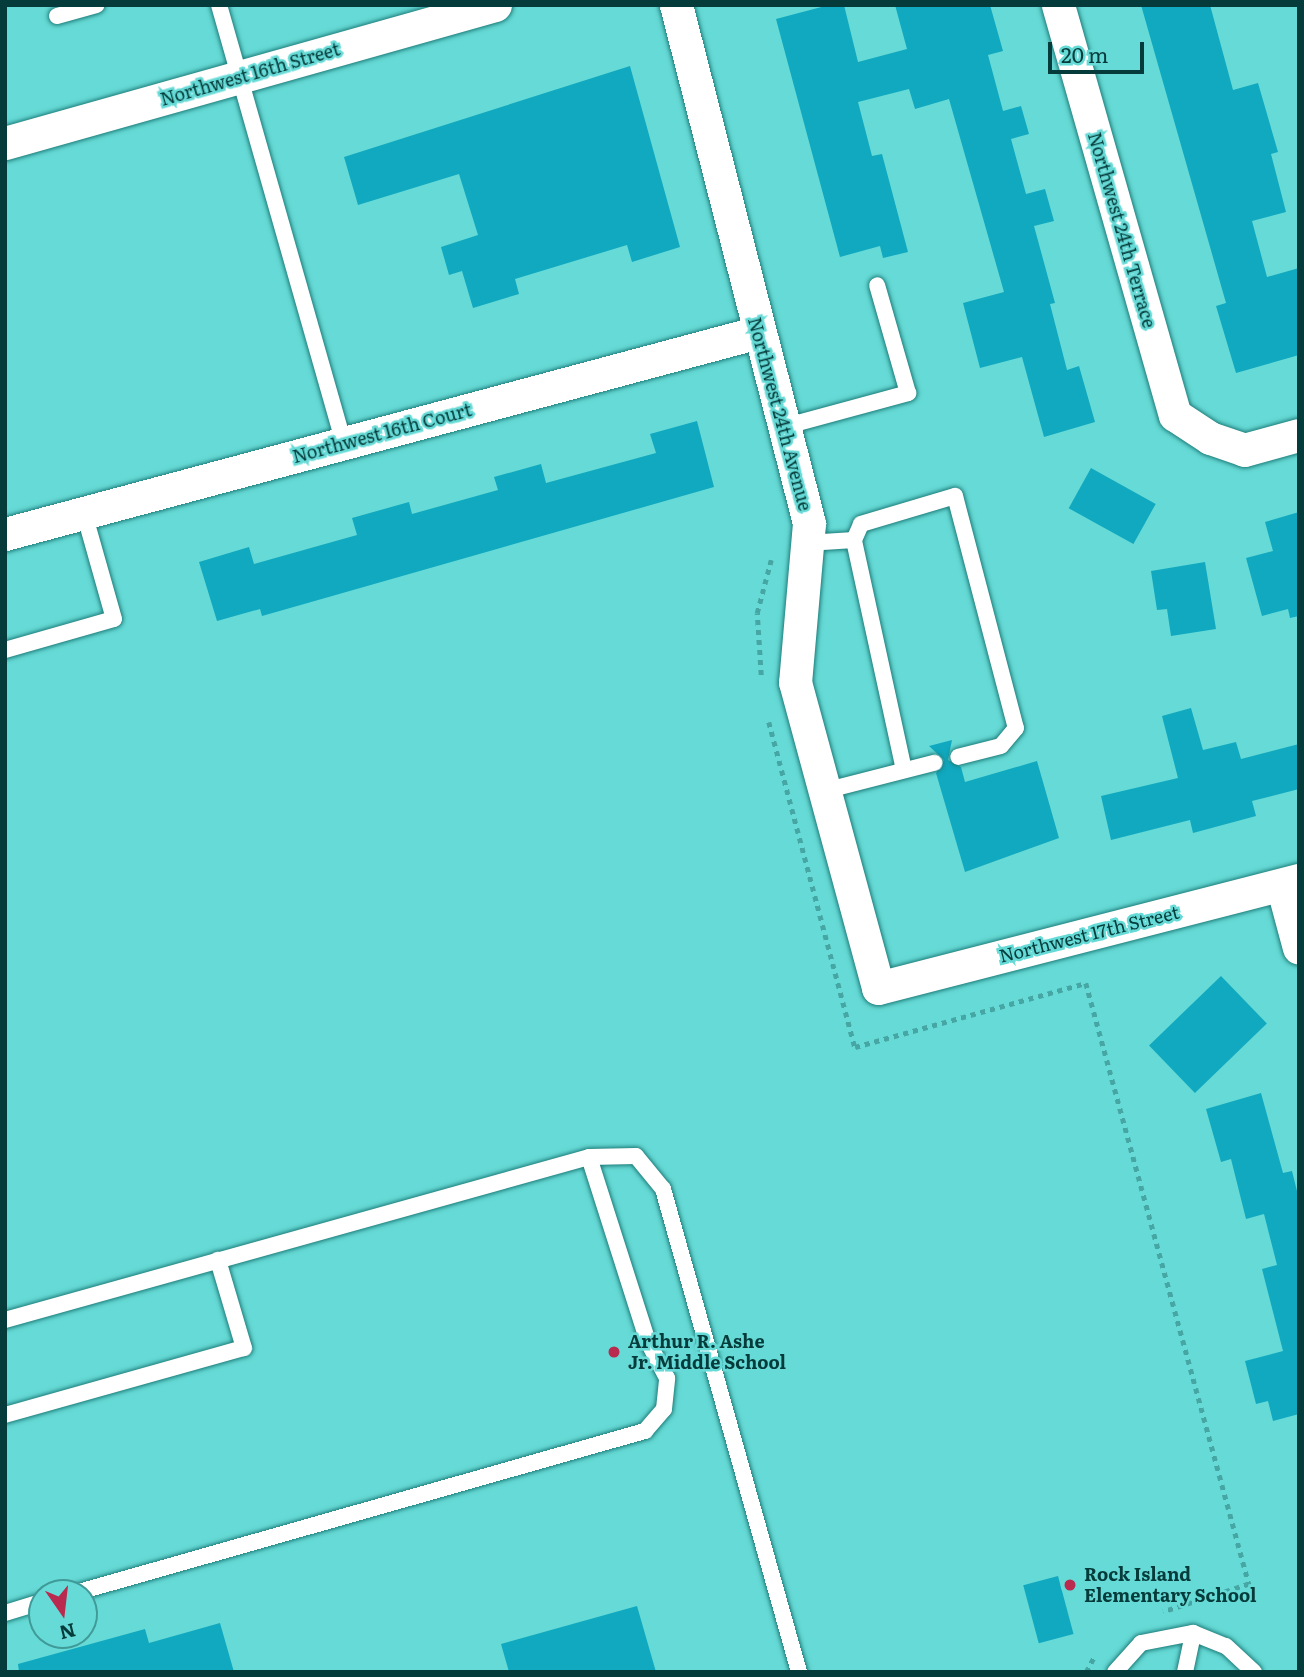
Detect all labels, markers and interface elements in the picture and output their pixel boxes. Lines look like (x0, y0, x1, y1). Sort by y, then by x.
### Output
scale bar (1052, 28, 1148, 72)
street label: Northwest 16th Street (158, 38, 342, 110)
text: 20 m (1061, 38, 1108, 69)
street label: Northwest 24th Terrace (1084, 130, 1160, 330)
street label: Northwest 24th Avenue (744, 315, 816, 513)
street label: Northwest 16th Court (290, 399, 474, 467)
street label: Northwest 17th Street (997, 901, 1181, 967)
place label: Arthur R. Ashe Jr. Middle School (628, 1331, 786, 1374)
marker: Arthur R. Ashe Jr. Middle School (606, 1344, 622, 1360)
place label: Rock Island Elementary School (1084, 1564, 1256, 1606)
marker: Rock Island Elementary School (1062, 1577, 1078, 1593)
north arrow (28, 1579, 98, 1649)
text: N (56, 1617, 79, 1648)

